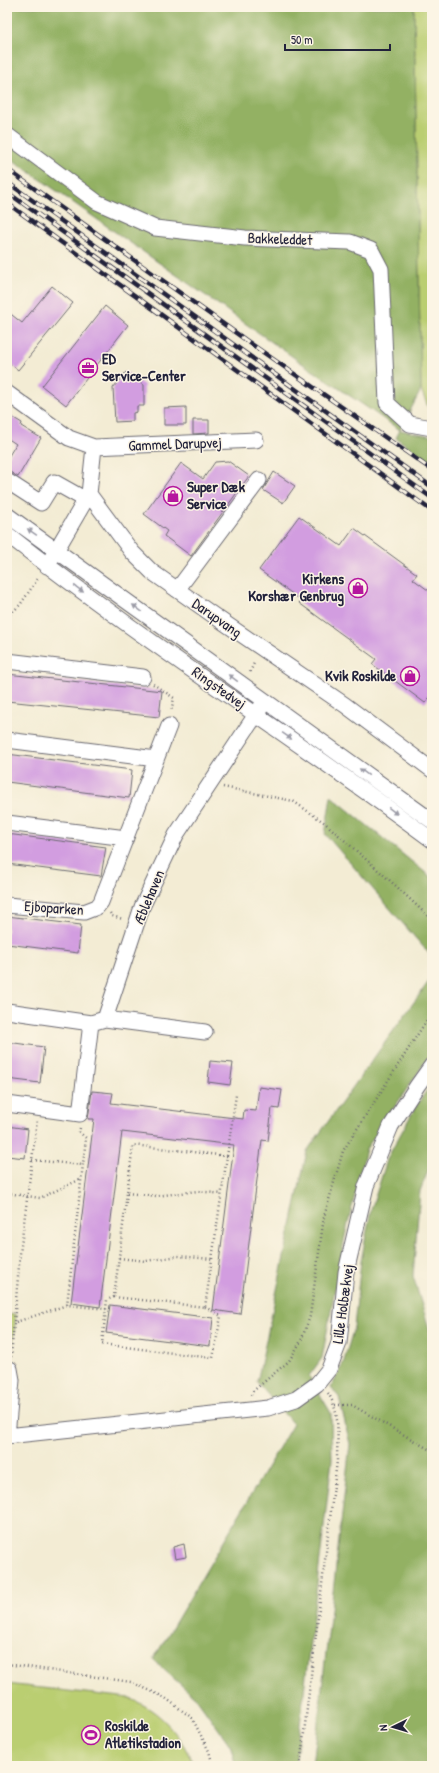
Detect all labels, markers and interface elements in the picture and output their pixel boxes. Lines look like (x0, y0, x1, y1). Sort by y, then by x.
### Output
scale bar (285, 26, 390, 52)
text: 50 m (291, 31, 312, 48)
street label: Bakkeleddet (247, 227, 314, 250)
place label: ED Service-Center (102, 348, 186, 386)
office icon: ED Service-Center (77, 357, 99, 379)
street label: Gammel Darupvej (128, 431, 222, 456)
place label: Super Dæk Service (187, 476, 246, 514)
shop icon: Super Dæk Service (162, 485, 184, 507)
one-way arrow (27, 528, 37, 536)
place label: Kirkens Korshær Genbrug (248, 568, 344, 607)
shop icon: Kirkens Korshær Genbrug (347, 577, 369, 599)
one-way arrow (73, 585, 84, 593)
street label: Darupvang (188, 593, 247, 643)
one-way arrow (132, 604, 143, 612)
street label: Ringstedvej (188, 661, 251, 714)
place label: Kvik Roskilde (325, 665, 396, 686)
shop icon: Kvik Roskilde (399, 665, 421, 687)
one-way arrow (228, 674, 238, 682)
one-way arrow (282, 732, 292, 740)
one-way arrow (359, 769, 369, 777)
one-way arrow (388, 807, 398, 815)
street label: Æblehaven (128, 866, 169, 927)
street label: Ejboparken (24, 895, 85, 920)
street label: Lille Holbækvej (327, 1263, 358, 1345)
north arrow (373, 1707, 413, 1747)
place label: Roskilde Atletikstadion (105, 1715, 181, 1753)
sports icon: Roskilde Atletikstadion (80, 1724, 102, 1746)
text: N (376, 1724, 390, 1731)

